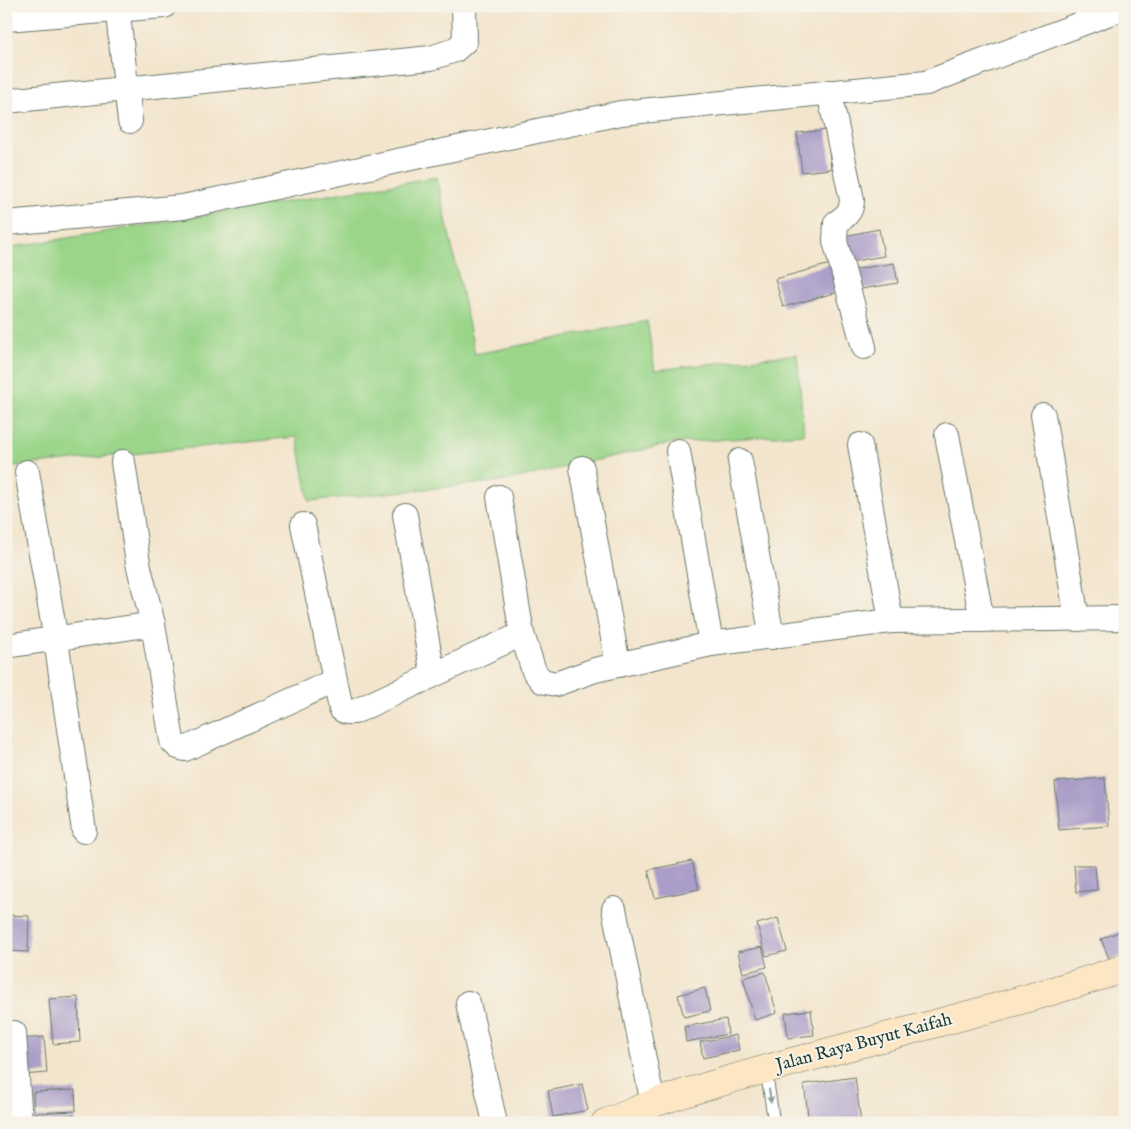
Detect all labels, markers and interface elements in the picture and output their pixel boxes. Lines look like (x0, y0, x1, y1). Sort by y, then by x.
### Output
street label: Jalan Raya Buyut Kaifah (771, 1008, 955, 1078)
one-way arrow (766, 1088, 774, 1104)

